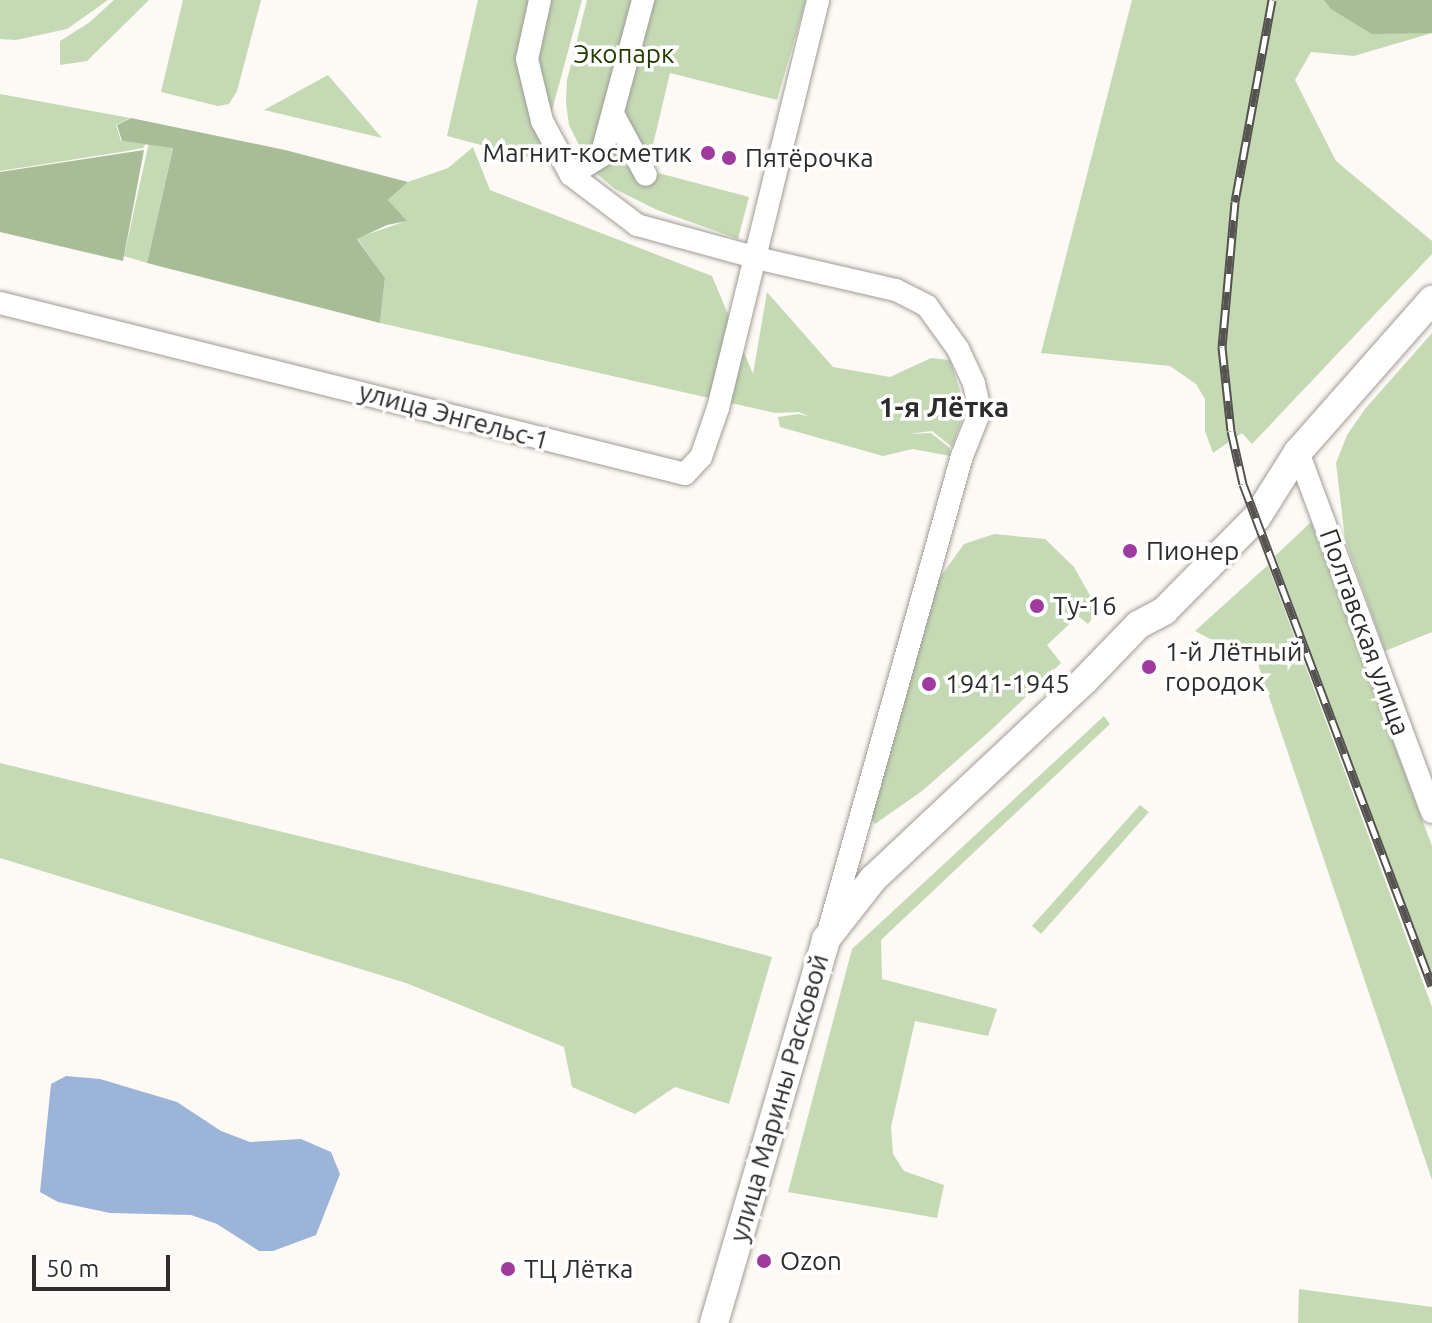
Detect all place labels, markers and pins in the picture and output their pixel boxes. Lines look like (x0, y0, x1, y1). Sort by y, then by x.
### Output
place label: Магнит-косметик (483, 137, 692, 169)
place label: Пятёрочка (745, 142, 874, 174)
marker: Магнит-косметик (699, 144, 717, 162)
marker: Пятёрочка (720, 149, 738, 167)
place label: Пионер (1146, 535, 1239, 567)
marker: Пионер (1121, 542, 1139, 560)
place label: Ту-16 (1053, 590, 1117, 622)
marker: Ту-16 (1028, 597, 1046, 615)
place label: 1-й Лётный городок (1165, 636, 1302, 698)
marker: 1-й Лётный городок (1140, 658, 1158, 676)
place label: 1941-1945 (945, 668, 1070, 700)
marker: 1941-1945 (920, 675, 938, 693)
place label: Ozon (780, 1245, 842, 1277)
marker: Ozon (755, 1252, 773, 1270)
place label: ТЦ Лётка (524, 1253, 633, 1285)
marker: ТЦ Лётка (499, 1260, 517, 1278)

